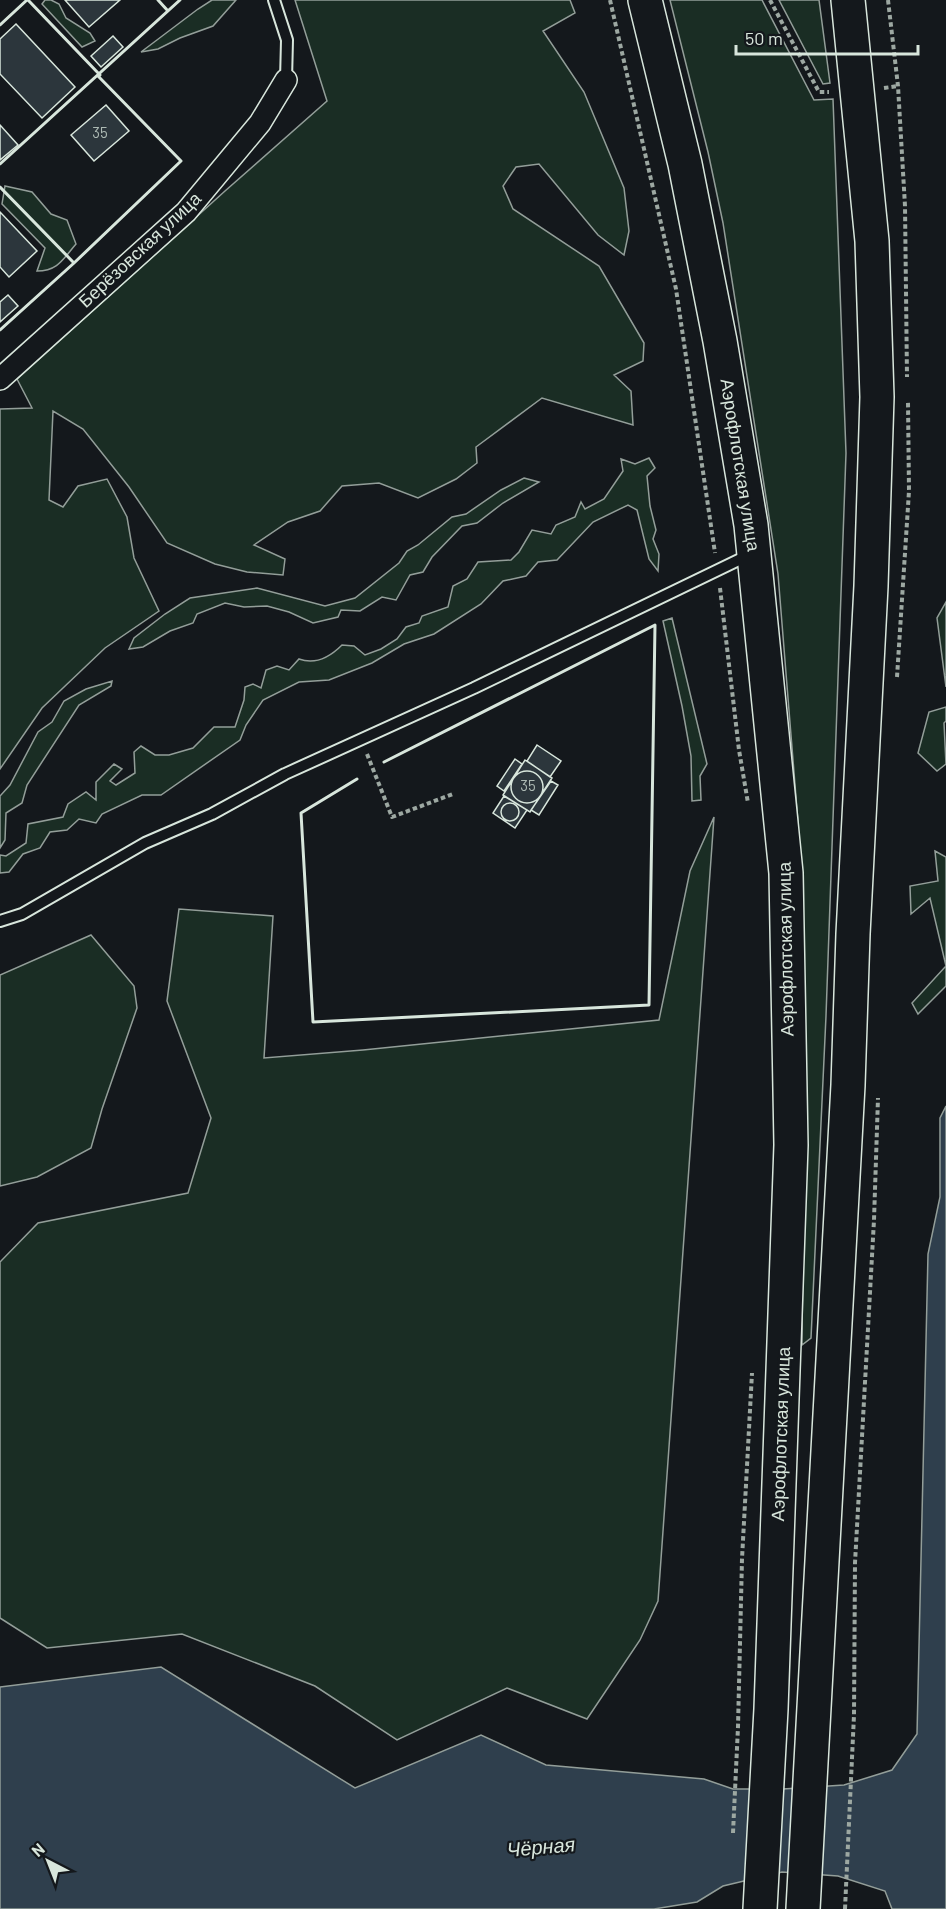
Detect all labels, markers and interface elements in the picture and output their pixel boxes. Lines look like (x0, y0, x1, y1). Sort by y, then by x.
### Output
scale bar (736, 18, 918, 56)
text: 50 m (745, 27, 783, 49)
house number: 35 (92, 123, 108, 141)
street label: Берёзовская улица (74, 186, 206, 312)
street label: Аэрофлотская улица (716, 377, 766, 554)
house number: 35 (520, 776, 536, 794)
street label: Аэрофлотская улица (772, 861, 798, 1036)
street label: Аэрофлотская улица (766, 1345, 794, 1522)
north arrow (18, 1831, 78, 1891)
water label: Чёрная (506, 1831, 576, 1861)
text: N (27, 1839, 48, 1860)

